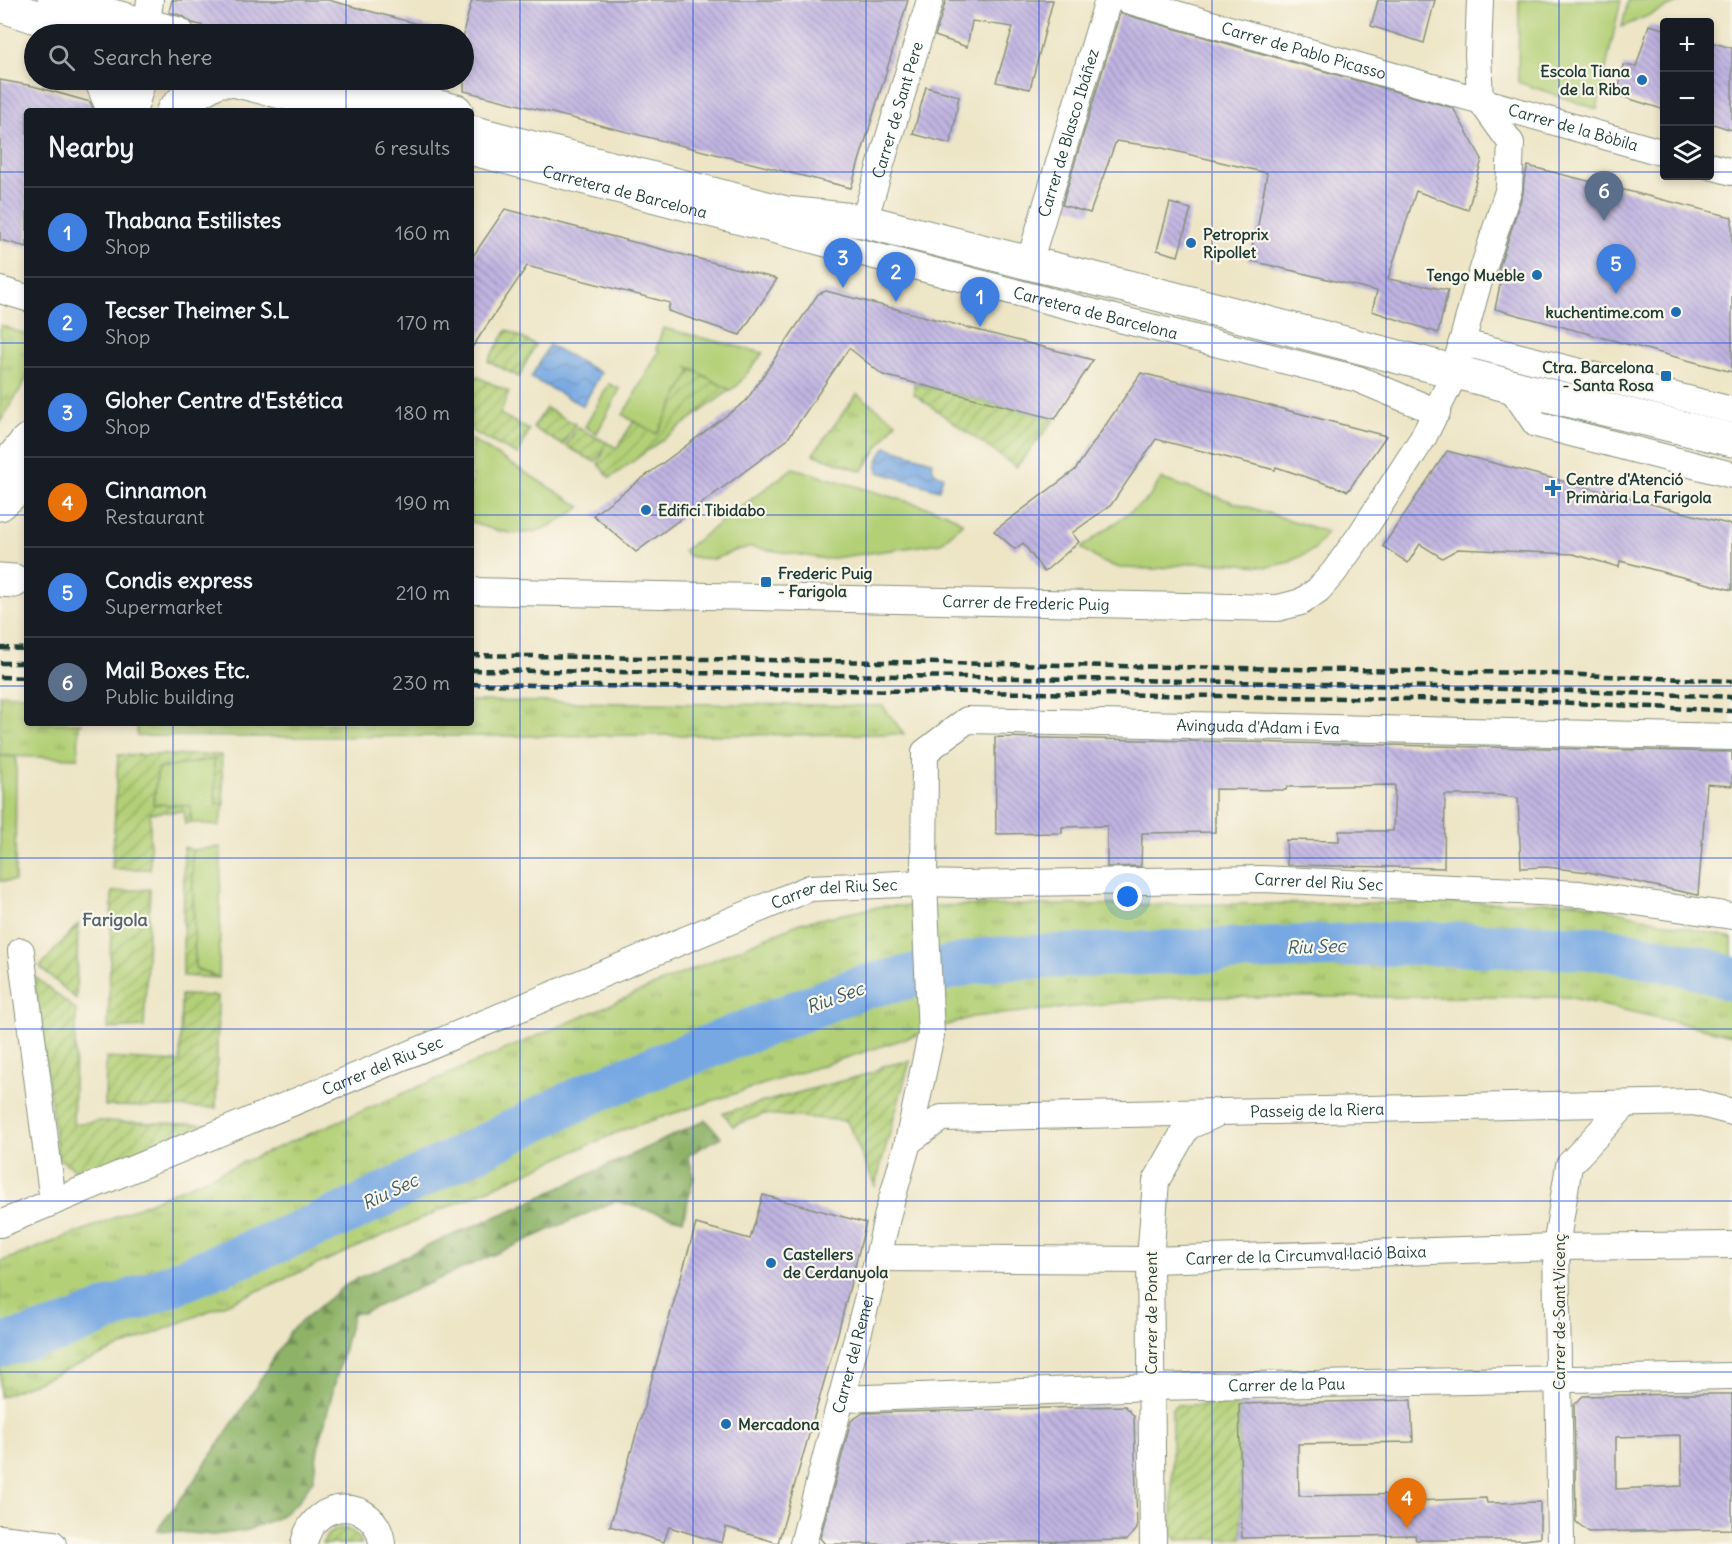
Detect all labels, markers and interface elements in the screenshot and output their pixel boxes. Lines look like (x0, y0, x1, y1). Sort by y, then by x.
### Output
street label: Carrer de Pablo Picasso (1219, 17, 1389, 83)
map controls (1660, 18, 1714, 180)
button: + (1660, 18, 1714, 72)
search box (24, 24, 474, 90)
street label: Carrer de Sant Pere (867, 39, 927, 181)
icon: search (45, 41, 78, 74)
text: Search here (93, 43, 212, 71)
street label: Carrer de Blasco Ibáñez (1033, 46, 1103, 219)
place label: Escola Tiana de la Riba (1540, 61, 1630, 99)
button: − (1660, 72, 1714, 126)
marker: Escola Tiana de la Riba (1635, 73, 1649, 87)
street label: Carrer de la Bòbila (1506, 99, 1640, 155)
button: layers (1660, 126, 1714, 180)
text: Nearby (48, 131, 134, 164)
text: 6 results (374, 135, 450, 160)
street label: Carretera de Barcelona (541, 161, 709, 222)
pin: 6 (1584, 172, 1624, 221)
text: Thabana Estilistes (105, 206, 281, 234)
text: 1 (64, 220, 71, 245)
text: 160 m (395, 220, 450, 245)
place label: Petroprix Ripollet (1203, 224, 1269, 263)
text: Shop (105, 234, 150, 259)
marker: Petroprix Ripollet (1184, 236, 1198, 250)
pin: 3 (824, 238, 862, 288)
pin: 5 (1596, 244, 1636, 294)
pin: 2 (876, 252, 916, 302)
place label: Tengo Mueble (1426, 265, 1525, 286)
marker: Tengo Mueble (1530, 268, 1544, 282)
pin: 1 (960, 278, 1000, 327)
street label: Carretera de Barcelona (1011, 282, 1180, 343)
text: Tecser Theimer S.L (105, 296, 289, 324)
place label: kuchentime.com (1545, 302, 1664, 322)
marker: kuchentime.com (1669, 305, 1683, 319)
text: 2 (62, 310, 73, 335)
text: 170 m (397, 310, 450, 335)
text: Shop (105, 324, 150, 349)
place label: Ctra. Barcelona - Santa Rosa (1542, 357, 1654, 395)
marker: Ctra. Barcelona - Santa Rosa (1659, 369, 1673, 383)
text: Gloher Centre d'Estética (105, 386, 343, 414)
text: 3 (62, 400, 73, 425)
text: 180 m (395, 400, 450, 425)
text: Shop (105, 414, 150, 439)
place label: Centre d'Atenció Primària La Farigola (1566, 469, 1712, 508)
text: Cinnamon (105, 476, 207, 504)
marker: Centre d'Atenció Primària La Farigola (1544, 479, 1562, 497)
text: 4 (62, 490, 73, 515)
text: 190 m (395, 490, 450, 515)
place label: Edifici Tibidabo (658, 500, 765, 520)
marker: Edifici Tibidabo (639, 503, 653, 517)
text: Restaurant (105, 504, 204, 529)
place label: Frederic Puig - Farigola (778, 563, 873, 602)
text: Condis express (105, 566, 253, 594)
marker: Frederic Puig - Farigola (759, 575, 773, 589)
text: 5 (62, 580, 73, 605)
text: 210 m (396, 580, 450, 605)
street label: Carrer de Frederic Puig (942, 591, 1110, 614)
text: Supermarket (105, 594, 223, 619)
text: Mail Boxes Etc. (105, 656, 250, 684)
text: 6 (62, 670, 73, 695)
text: 230 m (392, 670, 450, 695)
text: Public building (105, 684, 234, 709)
street label: Avinguda d'Adam i Eva (1176, 715, 1340, 738)
street label: Carrer del Riu Sec (1254, 869, 1384, 895)
street label: Carrer del Riu Sec (768, 874, 898, 913)
your location (1113, 882, 1142, 911)
district label: Farigola (82, 908, 148, 931)
water label: Riu Sec (1286, 934, 1348, 959)
water label: Riu Sec (803, 976, 868, 1018)
street label: Carrer del Riu Sec (319, 1031, 446, 1099)
street label: Passeig de la Riera (1250, 1099, 1384, 1121)
water label: Riu Sec (358, 1167, 423, 1215)
street label: Carrer de Sant Vicenç (1549, 1234, 1569, 1390)
street label: Carrer de la Circumval·lació Baixa (1185, 1241, 1427, 1269)
place label: Castellers de Cerdanyola (783, 1244, 888, 1283)
street label: Carrer de Ponent (1141, 1251, 1161, 1375)
marker: Castellers de Cerdanyola (764, 1256, 778, 1270)
street label: Carrer del Remei (828, 1293, 878, 1416)
street label: Carrer de la Pau (1228, 1373, 1345, 1396)
place label: Mercadona (738, 1414, 820, 1434)
marker: Mercadona (719, 1417, 733, 1431)
pin: 4 (1388, 1478, 1426, 1528)

